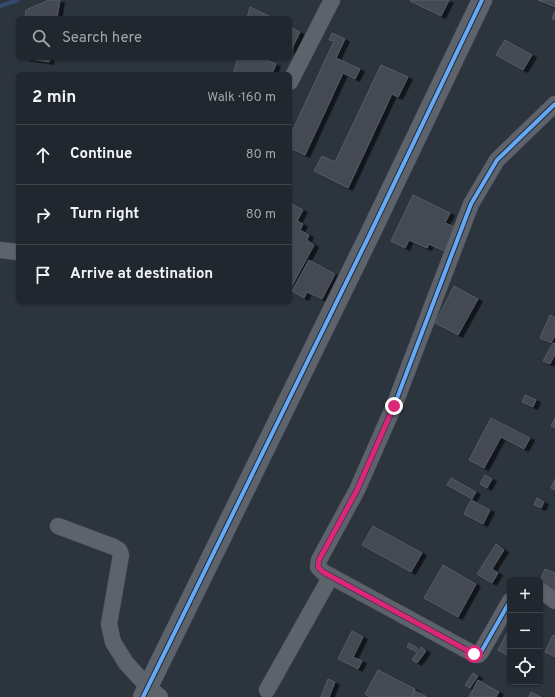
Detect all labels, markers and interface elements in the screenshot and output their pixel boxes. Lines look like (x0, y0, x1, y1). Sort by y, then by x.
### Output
search box (16, 16, 292, 60)
icon: search (30, 27, 52, 49)
text: Search here (62, 29, 142, 48)
text: 2 min (32, 87, 76, 109)
text: Walk · 160 m (207, 90, 276, 106)
icon: ahead (32, 144, 54, 166)
text: Continue (70, 145, 132, 164)
text: 80 m (246, 147, 276, 163)
icon: right (32, 204, 54, 226)
text: Turn right (70, 205, 139, 224)
text: 80 m (246, 207, 276, 223)
icon: arrive (32, 264, 54, 286)
text: Arrive at destination (70, 265, 213, 284)
route end (385, 397, 403, 415)
map controls (507, 577, 543, 685)
button: + (507, 577, 543, 613)
button: − (507, 613, 543, 649)
route start (465, 645, 483, 663)
button: locate (507, 649, 543, 685)

